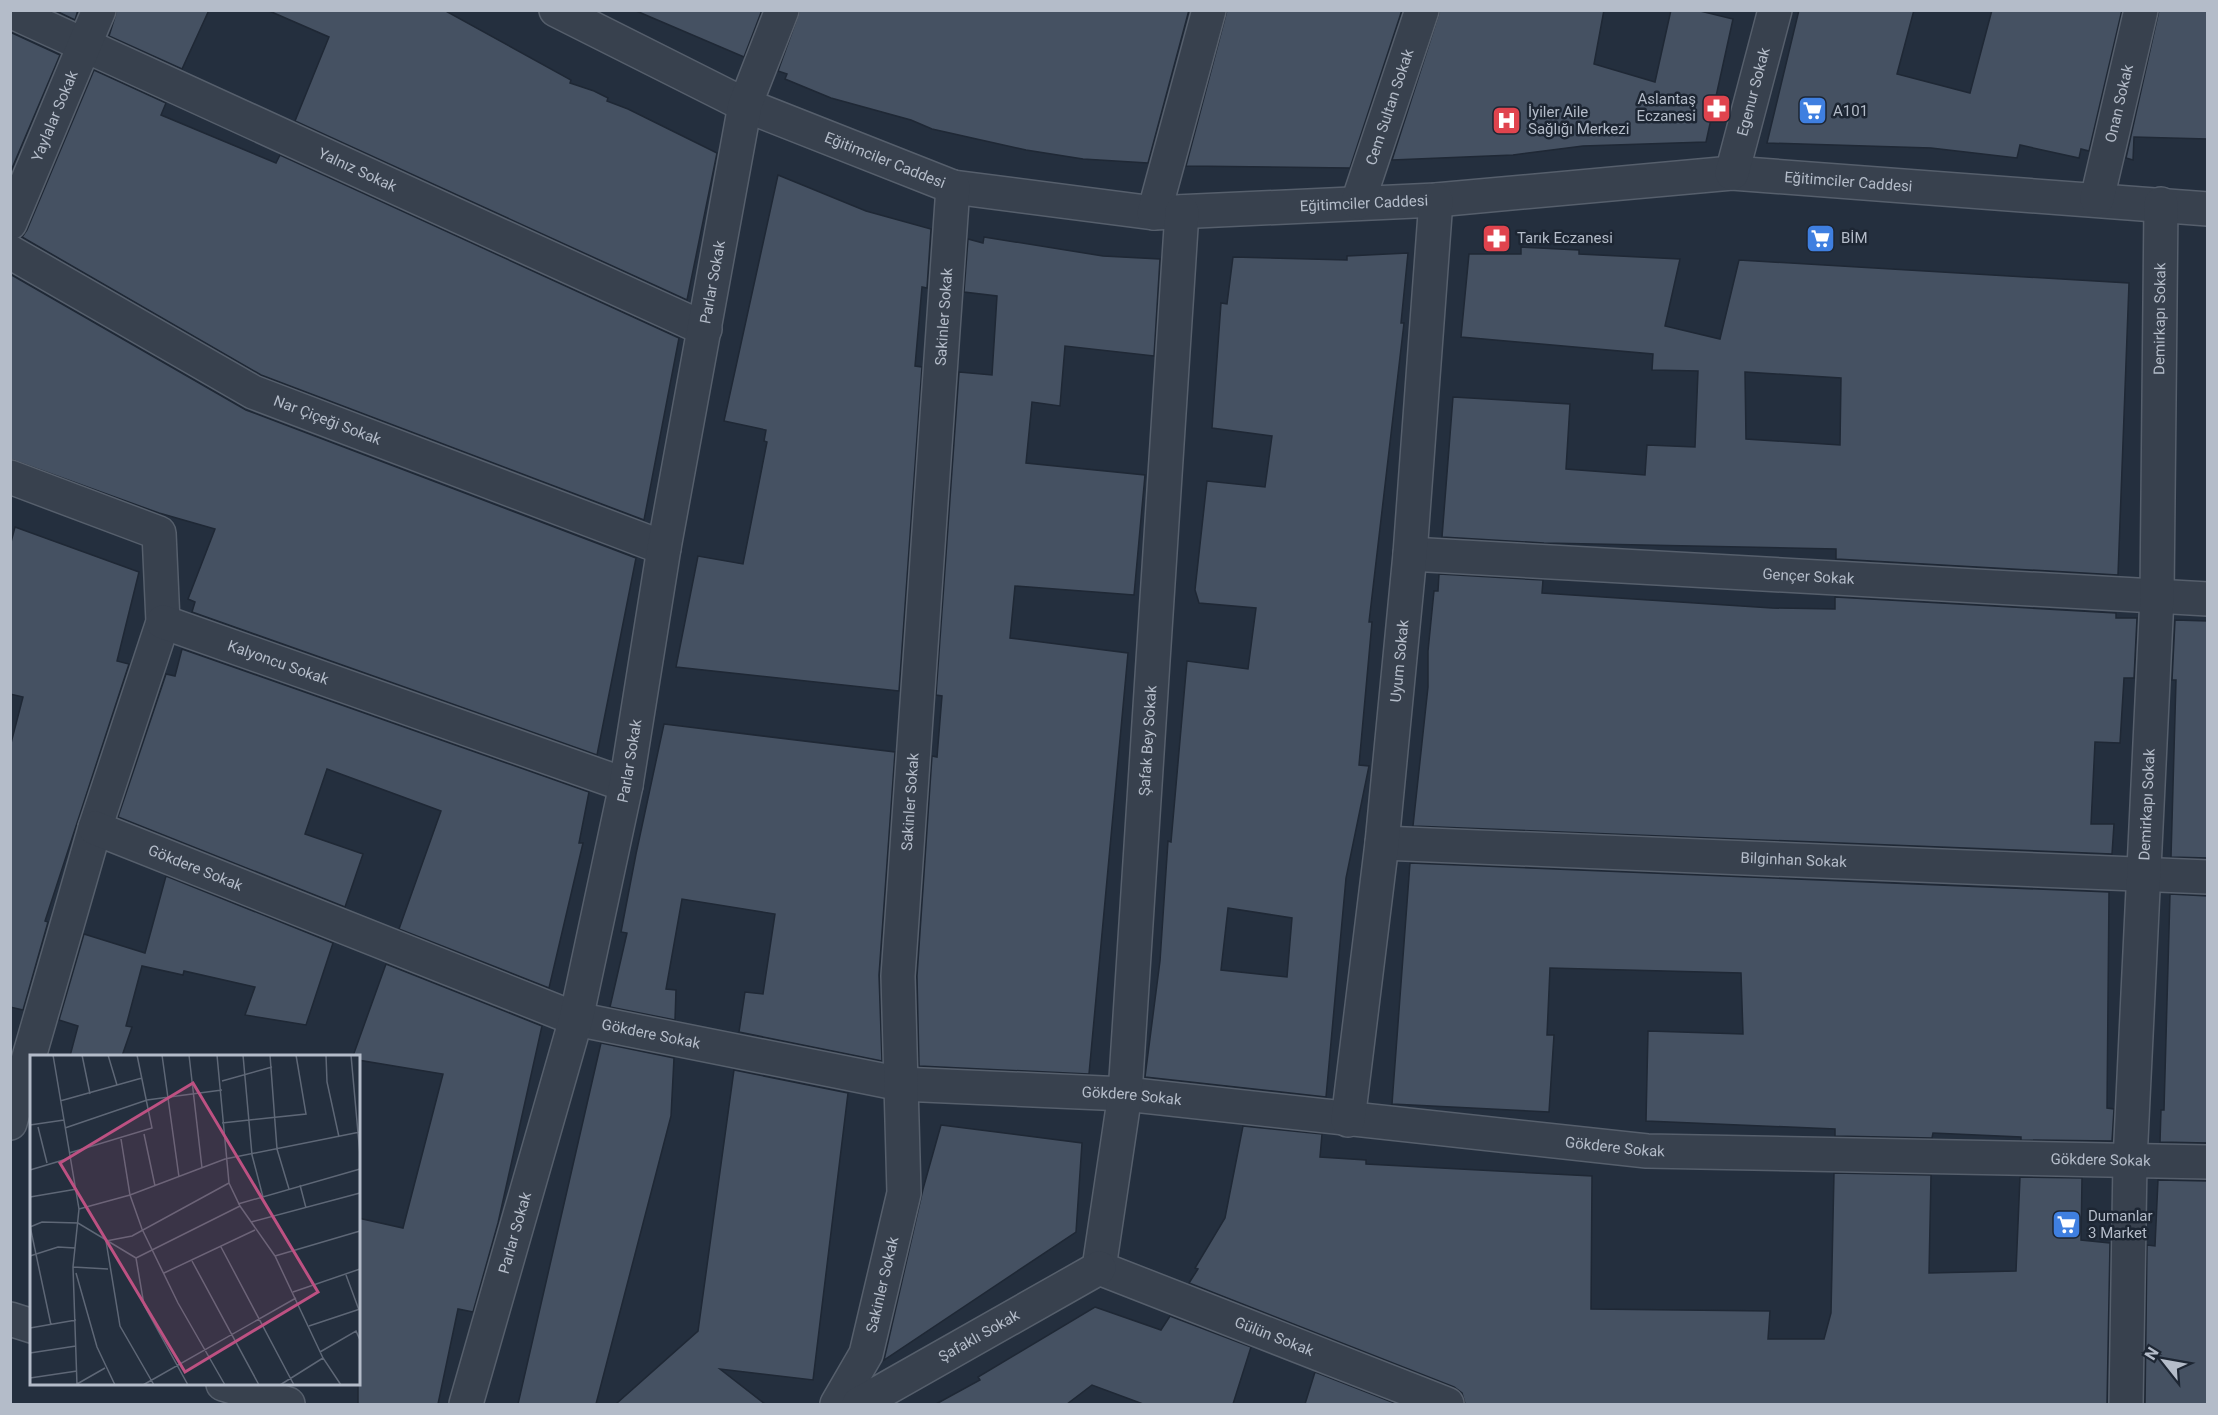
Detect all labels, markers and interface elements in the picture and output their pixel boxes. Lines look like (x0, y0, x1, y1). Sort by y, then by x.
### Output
street label: Egenur Sokak (1733, 45, 1774, 138)
street label: Cem Sultan Sokak (1362, 46, 1417, 168)
street label: Onan Sokak (2101, 62, 2137, 144)
street label: Yaylalar Sokak (28, 67, 82, 164)
place label: Aslantaş Eczanesi (1637, 90, 1696, 125)
pharmacy icon: Aslantaş Eczanesi (1701, 92, 1733, 124)
supermarket icon: A101 (1796, 95, 1828, 127)
place label: A101 (1833, 102, 1868, 120)
place label: İyiler Aile Sağlığı Merkezi (1528, 103, 1629, 138)
hospital icon: İyiler Aile Sağlığı Merkezi (1491, 105, 1523, 137)
street label: Eğitimciler Caddesi (822, 128, 948, 192)
street label: Yalnız Sokak (315, 144, 400, 196)
street label: Eğitimciler Caddesi (1784, 168, 1913, 196)
street label: Eğitimciler Caddesi (1299, 191, 1429, 215)
pharmacy icon: Tarık Eczanesi (1480, 222, 1512, 254)
supermarket icon: BİM (1804, 222, 1836, 254)
place label: Tarık Eczanesi (1517, 229, 1613, 247)
place label: BİM (1841, 229, 1868, 247)
street label: Parlar Sokak (696, 239, 729, 325)
street label: Demirkapı Sokak (2150, 262, 2169, 375)
street label: Sakinler Sokak (932, 267, 956, 366)
street label: Nar Çiçeği Sokak (271, 392, 384, 449)
street label: Gençer Sokak (1762, 565, 1855, 588)
street label: Uyum Sokak (1387, 618, 1413, 703)
street label: Kalyoncu Sokak (225, 636, 331, 689)
street label: Şafak Bey Sokak (1135, 684, 1160, 797)
street label: Parlar Sokak (613, 718, 645, 804)
street label: Demirkapı Sokak (2135, 748, 2159, 861)
street label: Sakinler Sokak (898, 752, 923, 851)
street label: Gökdere Sokak (145, 841, 246, 895)
street label: Bilginhan Sokak (1740, 849, 1848, 871)
street label: Gökdere Sokak (600, 1015, 702, 1053)
inset map (30, 1055, 360, 1385)
street label: Gökdere Sokak (1081, 1083, 1183, 1109)
street label: Gökdere Sokak (1564, 1133, 1665, 1160)
street label: Gökdere Sokak (2050, 1150, 2151, 1170)
street label: Parlar Sokak (495, 1190, 535, 1276)
place label: Dumanlar 3 Market (2088, 1207, 2153, 1242)
supermarket icon: Dumanlar 3 Market (2051, 1209, 2083, 1241)
street label: Sakinler Sokak (862, 1235, 902, 1334)
street label: Şafaklı Sokak (935, 1306, 1023, 1366)
street label: Gülün Sokak (1232, 1313, 1317, 1360)
north arrow (2134, 1331, 2194, 1391)
text: N (2141, 1344, 2163, 1363)

